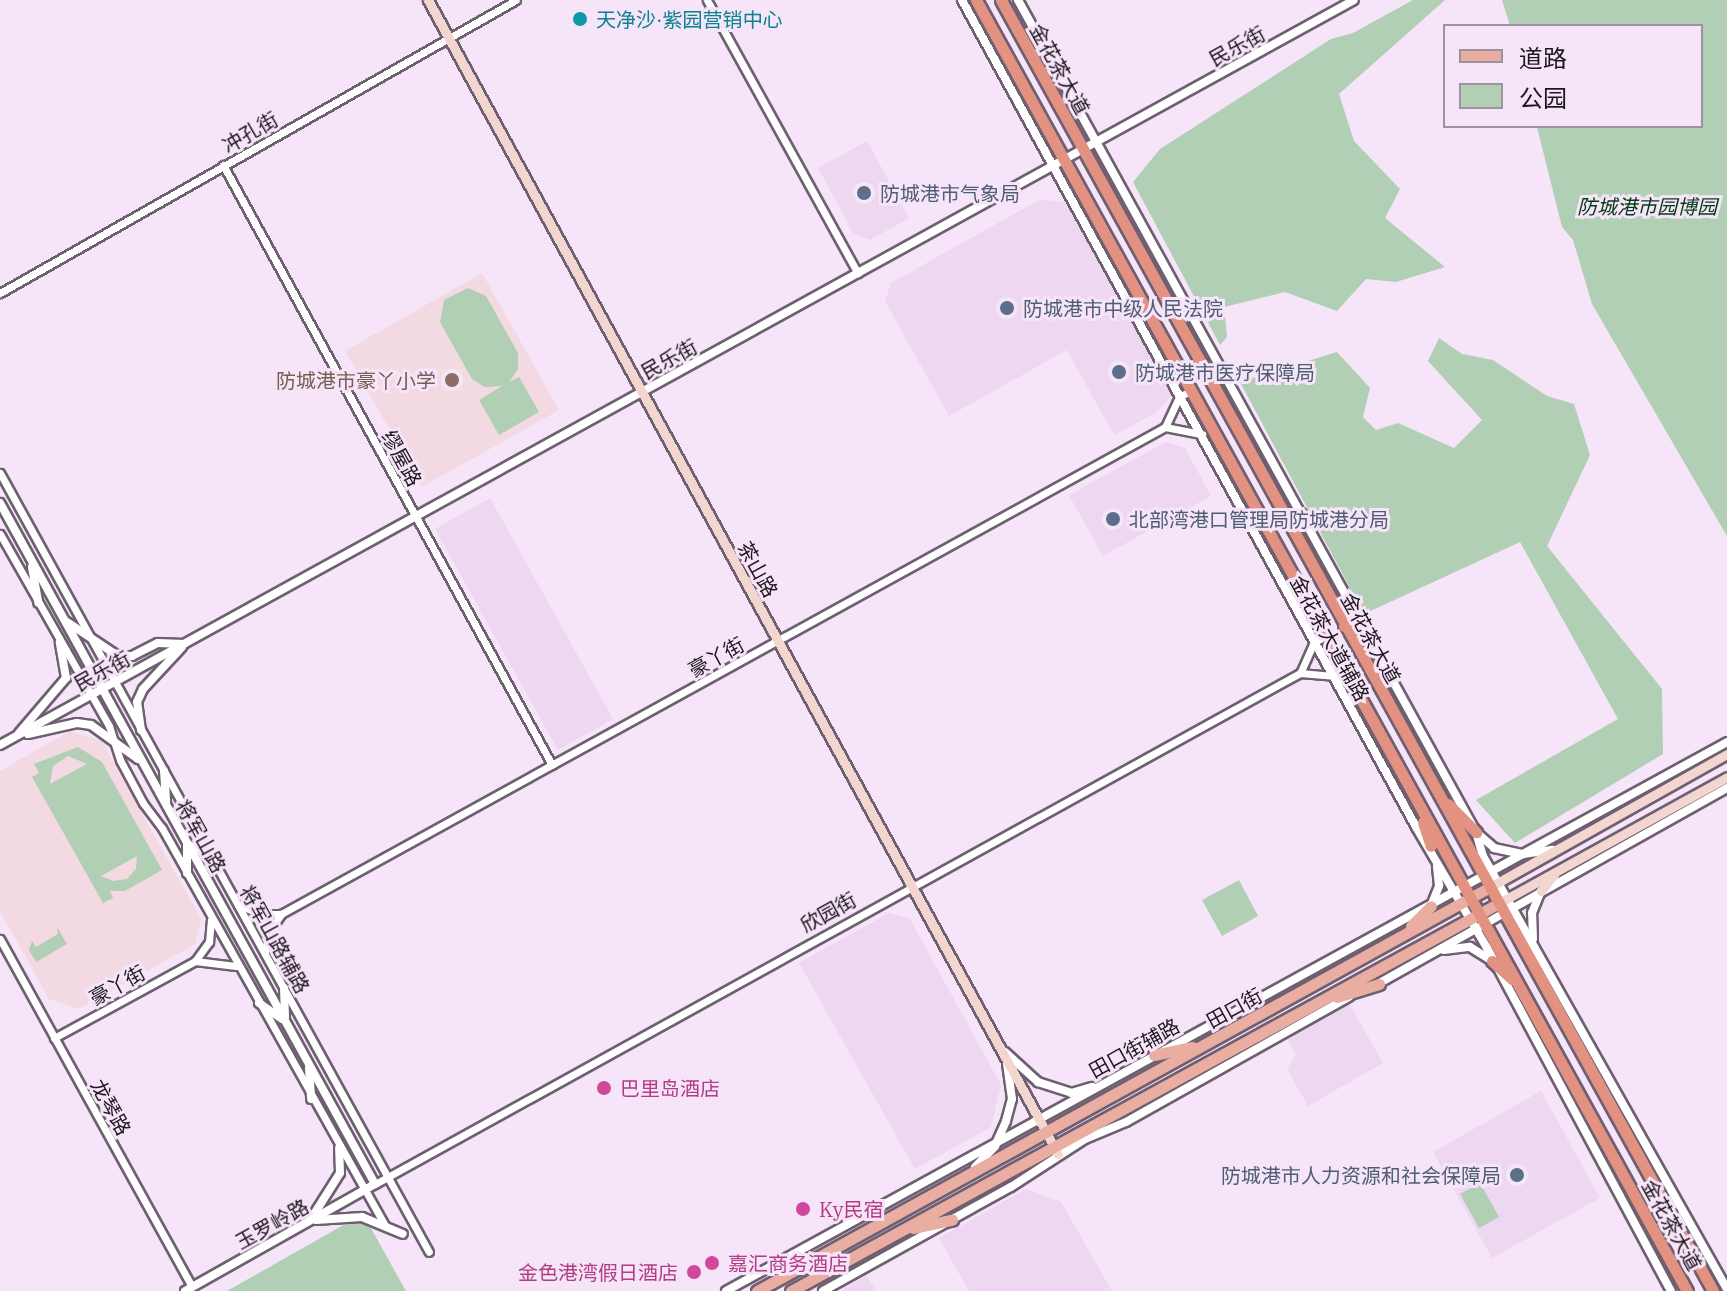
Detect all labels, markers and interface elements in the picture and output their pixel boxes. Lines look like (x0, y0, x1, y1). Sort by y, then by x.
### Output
place label: 天净沙·紫园营销中心 (596, 7, 782, 31)
marker: 天净沙·紫园营销中心 (571, 10, 589, 28)
street label: 金花茶大道 (1025, 19, 1095, 119)
street label: 民乐街 (1205, 21, 1269, 71)
legend (1443, 24, 1703, 128)
text: 道路 (1519, 42, 1567, 74)
text: 公园 (1519, 82, 1567, 114)
street label: 冲孔街 (218, 107, 282, 157)
place label: 防城港市气象局 (880, 181, 1020, 205)
marker: 防城港市气象局 (855, 184, 873, 202)
park label: 防城港市园博园 (1577, 194, 1717, 218)
place label: 防城港市中级人民法院 (1023, 296, 1223, 320)
marker: 防城港市中级人民法院 (998, 299, 1016, 317)
street label: 民乐街 (637, 334, 701, 384)
place label: 防城港市医疗保障局 (1135, 360, 1315, 384)
marker: 防城港市医疗保障局 (1110, 363, 1128, 381)
place label: 防城港市豪丫小学 (276, 368, 436, 392)
marker: 防城港市豪丫小学 (443, 371, 461, 389)
street label: 缪屋路 (377, 426, 427, 490)
place label: 北部湾港口管理局防城港分局 (1129, 507, 1389, 531)
marker: 北部湾港口管理局防城港分局 (1104, 510, 1122, 528)
street label: 茶山路 (733, 537, 783, 601)
street label: 金花茶大道辅路 (1286, 571, 1374, 705)
street label: 金花茶大道 (1336, 588, 1406, 688)
street label: 豪丫街 (684, 632, 748, 682)
street label: 民乐街 (70, 646, 134, 696)
street label: 将军山路 (171, 795, 231, 877)
street label: 将军山路辅路 (235, 881, 315, 997)
street label: 欣园街 (796, 887, 860, 937)
street label: 豪丫街 (85, 960, 149, 1010)
street label: 田口街 (1202, 983, 1266, 1033)
street label: 田口街辅路 (1084, 1013, 1184, 1083)
street label: 龙琴路 (86, 1075, 136, 1139)
place label: 巴里岛酒店 (620, 1076, 720, 1100)
marker: 巴里岛酒店 (595, 1079, 613, 1097)
place label: 防城港市人力资源和社会保障局 (1221, 1163, 1501, 1187)
marker: 防城港市人力资源和社会保障局 (1508, 1166, 1526, 1184)
street label: 金花茶大道 (1637, 1175, 1707, 1275)
street label: 玉罗岭路 (231, 1194, 313, 1254)
place label: Ky民宿 (819, 1197, 883, 1221)
marker: Ky民宿 (794, 1200, 812, 1218)
place label: 嘉汇商务酒店 (728, 1251, 848, 1275)
marker: 嘉汇商务酒店 (703, 1254, 721, 1272)
place label: 金色港湾假日酒店 (518, 1260, 678, 1284)
marker: 金色港湾假日酒店 (685, 1263, 703, 1281)

